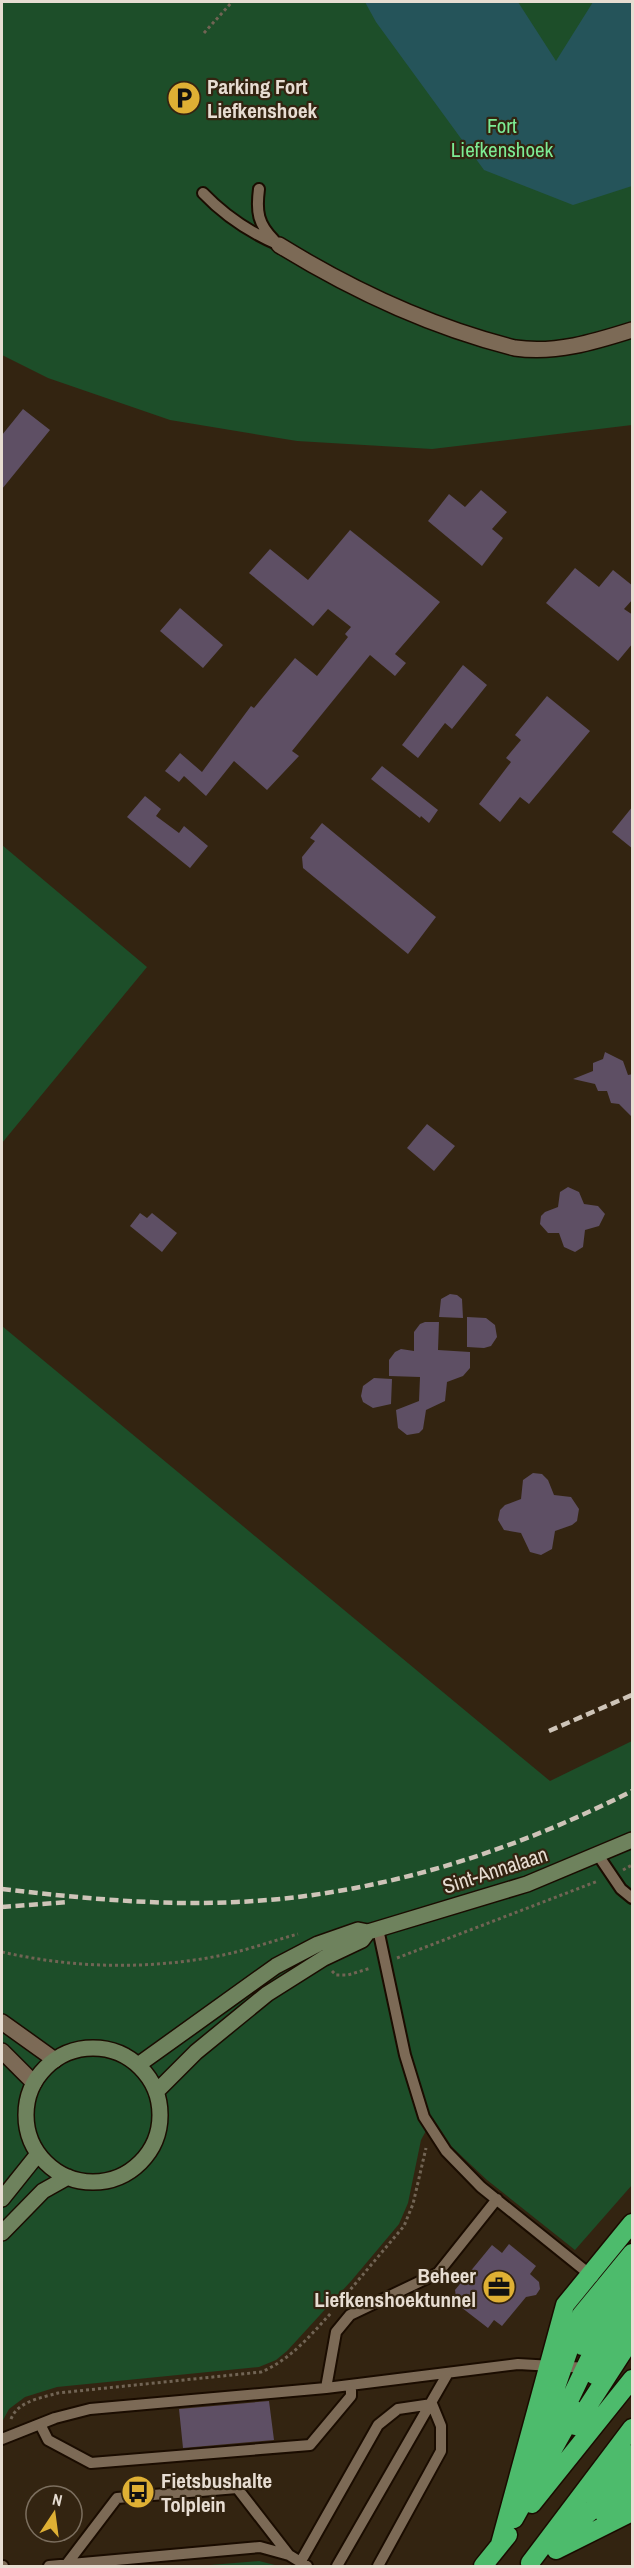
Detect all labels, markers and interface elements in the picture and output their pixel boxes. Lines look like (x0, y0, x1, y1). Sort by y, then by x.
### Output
place label: Parking Fort Liefkenshoek (207, 72, 317, 125)
parking icon: Parking Fort Liefkenshoek (166, 80, 202, 116)
park label: Fort Liefkenshoek (451, 111, 554, 164)
street label: Sint-Annalaan (439, 1839, 551, 1901)
place label: Beheer Liefkenshoektunnel (314, 2261, 476, 2314)
office icon: Beheer Liefkenshoektunnel (481, 2269, 517, 2305)
place label: Fietsbushalte Tolplein (161, 2466, 272, 2519)
bus stop icon: Fietsbushalte Tolplein (120, 2474, 156, 2510)
north arrow (24, 2484, 84, 2544)
text: N (50, 2488, 64, 2511)

